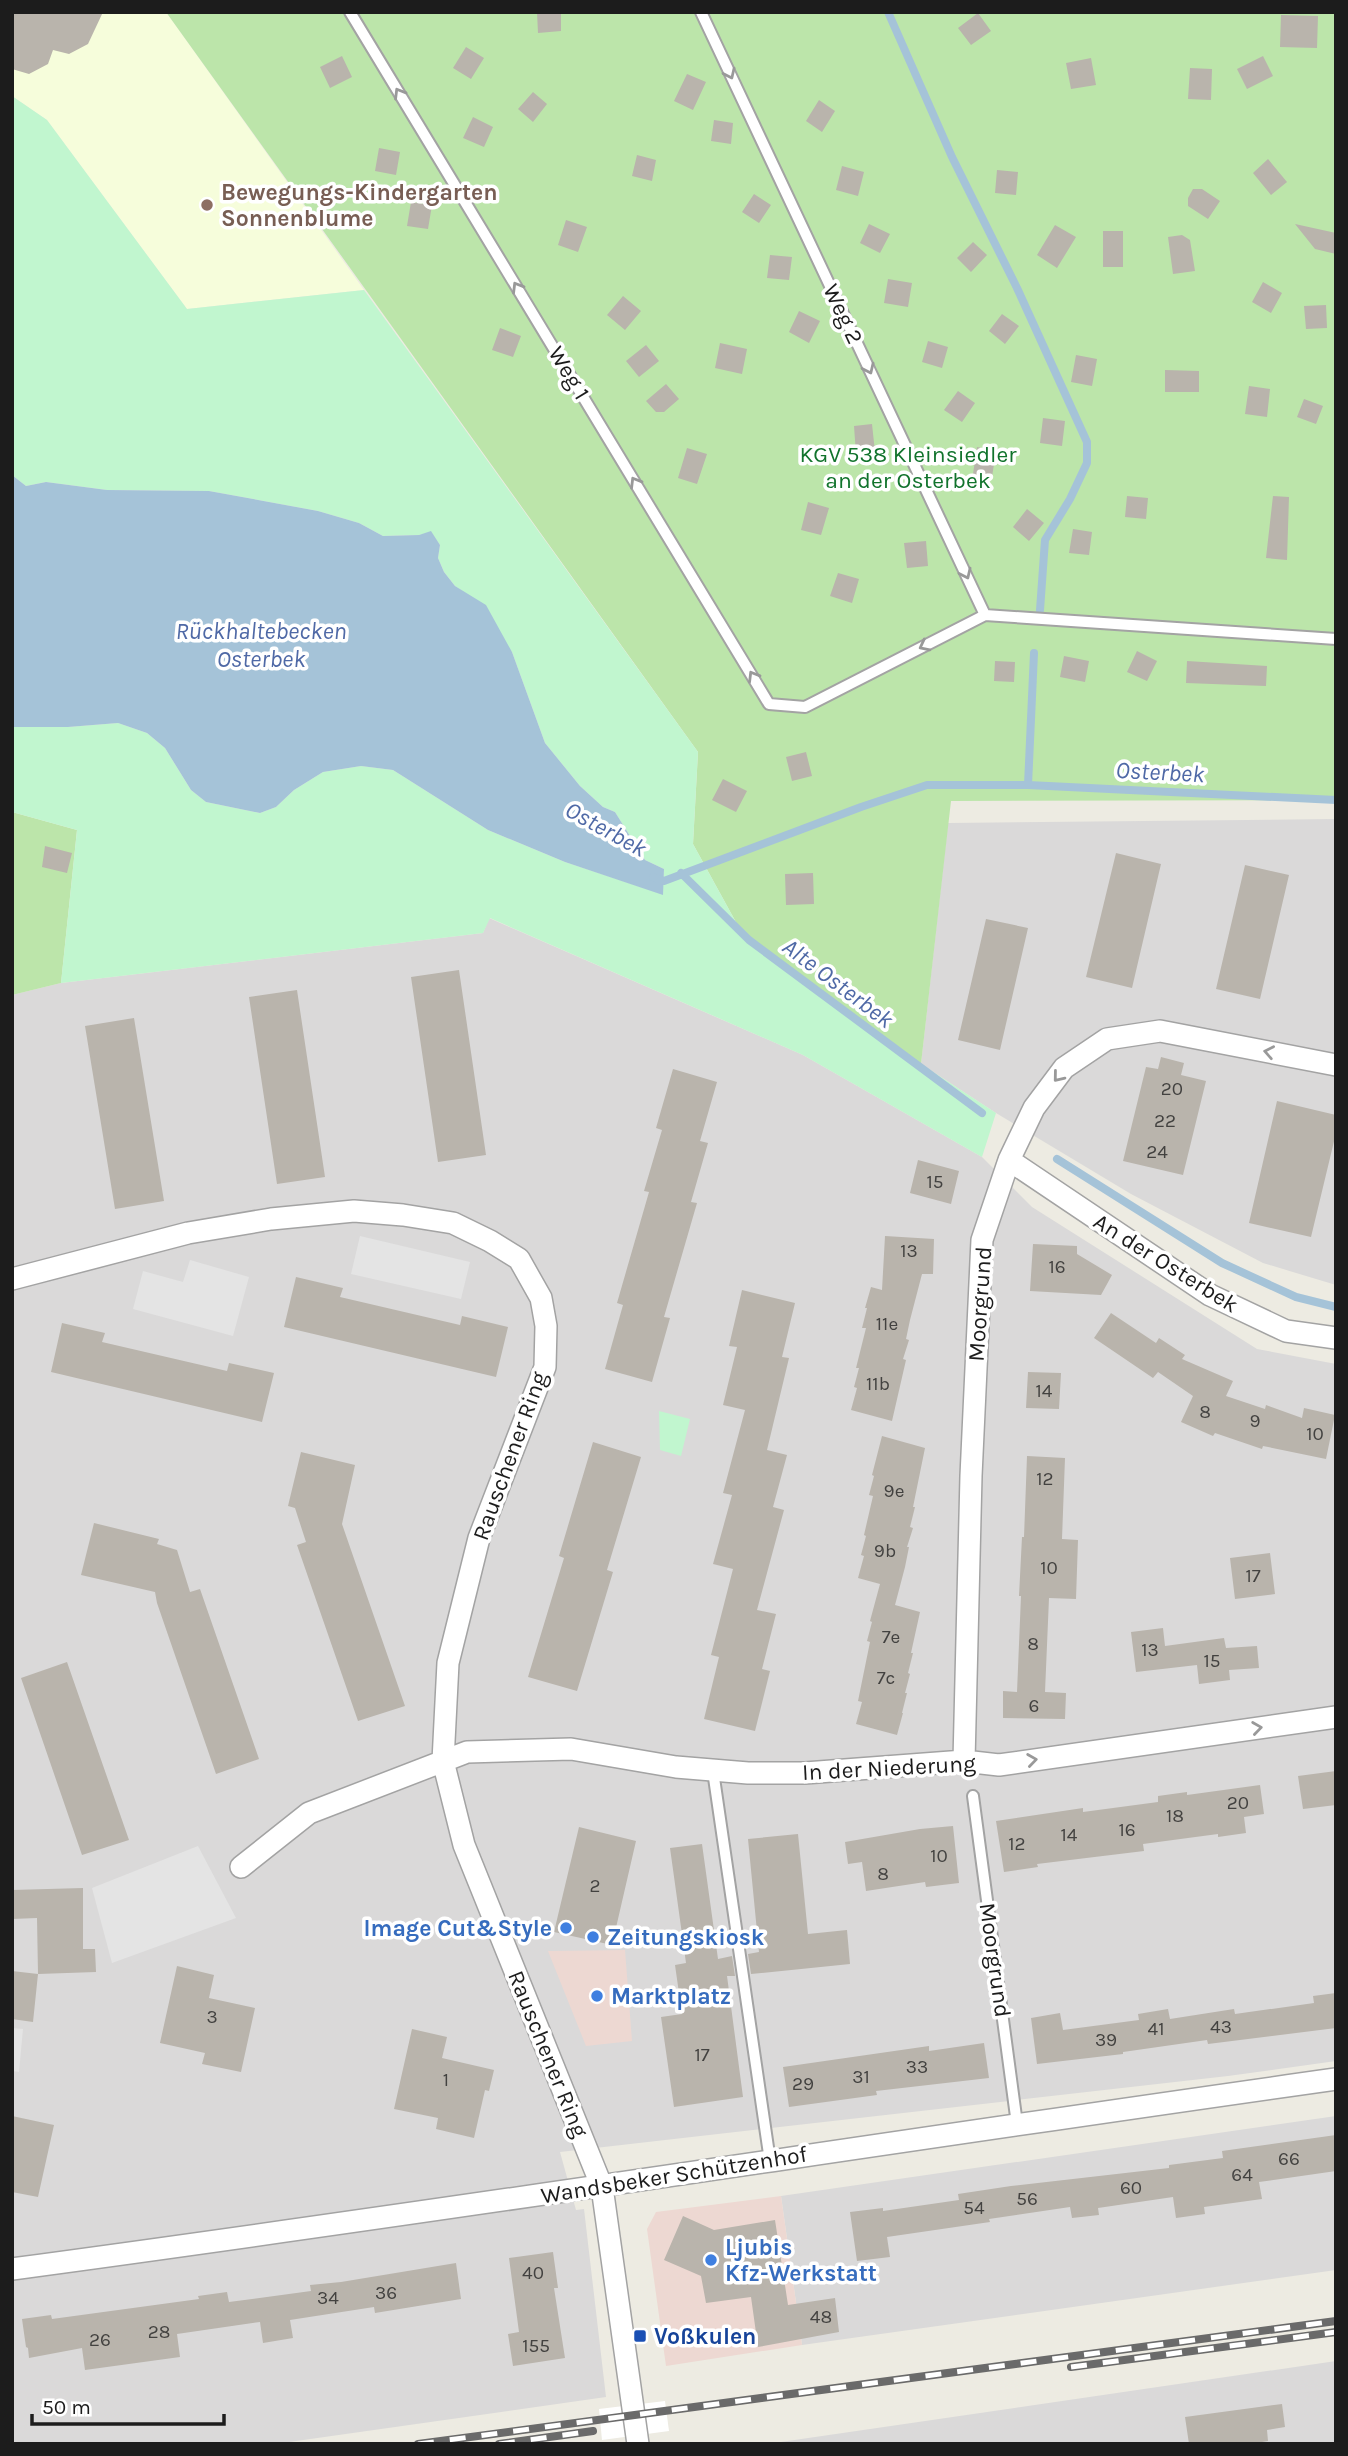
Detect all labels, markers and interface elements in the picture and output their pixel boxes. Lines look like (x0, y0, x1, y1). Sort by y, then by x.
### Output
one-way arrow (722, 67, 736, 79)
one-way arrow (394, 87, 407, 100)
place label: Bewegungs-Kindergarten Sonnenblume (221, 179, 498, 232)
marker: Bewegungs-Kindergarten Sonnenblume (199, 197, 215, 213)
street label: Weg 2 (817, 280, 869, 348)
one-way arrow (512, 282, 525, 295)
street label: Weg 1 (543, 341, 595, 405)
one-way arrow (861, 361, 875, 374)
park label: KGV 538 Kleinsiedler an der Osterbek (799, 441, 1017, 494)
one-way arrow (630, 476, 643, 489)
one-way arrow (957, 567, 971, 580)
water label: Rückhaltebecken Osterbek (175, 617, 347, 673)
one-way arrow (919, 638, 931, 651)
one-way arrow (748, 671, 761, 684)
water label: Osterbek (1115, 756, 1206, 788)
water label: Osterbek (560, 795, 652, 863)
water label: Alte Osterbek (777, 932, 900, 1034)
one-way arrow (1263, 1045, 1275, 1060)
one-way arrow (1053, 1070, 1066, 1082)
house number: 20 (1161, 1078, 1183, 1100)
house number: 22 (1154, 1110, 1176, 1132)
house number: 24 (1146, 1141, 1168, 1163)
house number: 15 (926, 1171, 944, 1193)
street label: An der Osterbek (1089, 1208, 1244, 1318)
house number: 13 (900, 1240, 918, 1262)
street label: Moorgrund (963, 1246, 997, 1362)
house number: 16 (1048, 1256, 1066, 1278)
house number: 11e (876, 1313, 898, 1335)
street label: Rauschener Ring (467, 1368, 553, 1544)
house number: 11b (866, 1373, 890, 1395)
house number: 14 (1036, 1380, 1053, 1402)
house number: 8 (1199, 1401, 1211, 1423)
house number: 9 (1249, 1410, 1261, 1432)
house number: 10 (1306, 1423, 1324, 1445)
house number: 12 (1036, 1468, 1054, 1490)
house number: 9e (884, 1480, 904, 1502)
house number: 9b (874, 1540, 896, 1562)
house number: 10 (1040, 1557, 1058, 1579)
house number: 17 (1245, 1565, 1261, 1587)
house number: 7e (882, 1626, 900, 1648)
house number: 8 (1027, 1633, 1039, 1655)
house number: 13 (1141, 1639, 1159, 1661)
house number: 15 (1203, 1650, 1221, 1672)
house number: 7c (877, 1667, 895, 1689)
house number: 6 (1029, 1695, 1039, 1717)
one-way arrow (1251, 1721, 1263, 1736)
street label: In der Niederung (801, 1750, 977, 1786)
one-way arrow (1026, 1753, 1038, 1768)
house number: 20 (1227, 1792, 1249, 1814)
house number: 18 (1166, 1805, 1184, 1827)
house number: 16 (1118, 1819, 1136, 1841)
house number: 14 (1061, 1824, 1078, 1846)
house number: 12 (1008, 1833, 1026, 1855)
house number: 10 (930, 1845, 948, 1867)
house number: 8 (877, 1863, 889, 1885)
house number: 2 (589, 1875, 601, 1897)
street label: Moorgrund (974, 1901, 1016, 2019)
place label: Image Cut&Style (364, 1915, 552, 1942)
marker: Image Cut&Style (558, 1920, 574, 1936)
place label: Zeitungskiosk (607, 1924, 765, 1951)
marker: Zeitungskiosk (585, 1929, 601, 1945)
street label: Rauschener Ring (502, 1967, 594, 2141)
place label: Marktplatz (611, 1983, 731, 2010)
marker: Marktplatz (589, 1988, 605, 2004)
house number: 3 (206, 2006, 218, 2028)
house number: 43 (1210, 2016, 1232, 2038)
house number: 41 (1148, 2018, 1164, 2040)
house number: 39 (1095, 2029, 1117, 2051)
house number: 17 (694, 2044, 710, 2066)
house number: 33 (906, 2056, 928, 2078)
house number: 31 (852, 2066, 870, 2088)
house number: 1 (443, 2069, 449, 2091)
house number: 29 (792, 2073, 814, 2095)
street label: Wandsbeker Schützenhof (539, 2141, 809, 2209)
house number: 66 (1278, 2148, 1300, 2170)
house number: 64 (1231, 2164, 1253, 2186)
house number: 60 (1120, 2177, 1142, 2199)
house number: 56 (1016, 2188, 1038, 2210)
house number: 54 (963, 2197, 985, 2219)
place label: Ljubis Kfz-Werkstatt (725, 2234, 877, 2287)
marker: Ljubis Kfz-Werkstatt (703, 2252, 719, 2268)
house number: 40 (522, 2262, 544, 2284)
house number: 36 (375, 2282, 397, 2304)
house number: 34 (317, 2287, 339, 2309)
house number: 48 (810, 2306, 832, 2328)
house number: 28 (148, 2321, 170, 2343)
place label: Voßkulen (654, 2323, 756, 2350)
marker: Voßkulen (632, 2328, 648, 2344)
house number: 26 (89, 2329, 111, 2351)
house number: 155 (522, 2335, 550, 2357)
scale bar (32, 2382, 224, 2426)
text: 50 m (42, 2395, 91, 2419)

